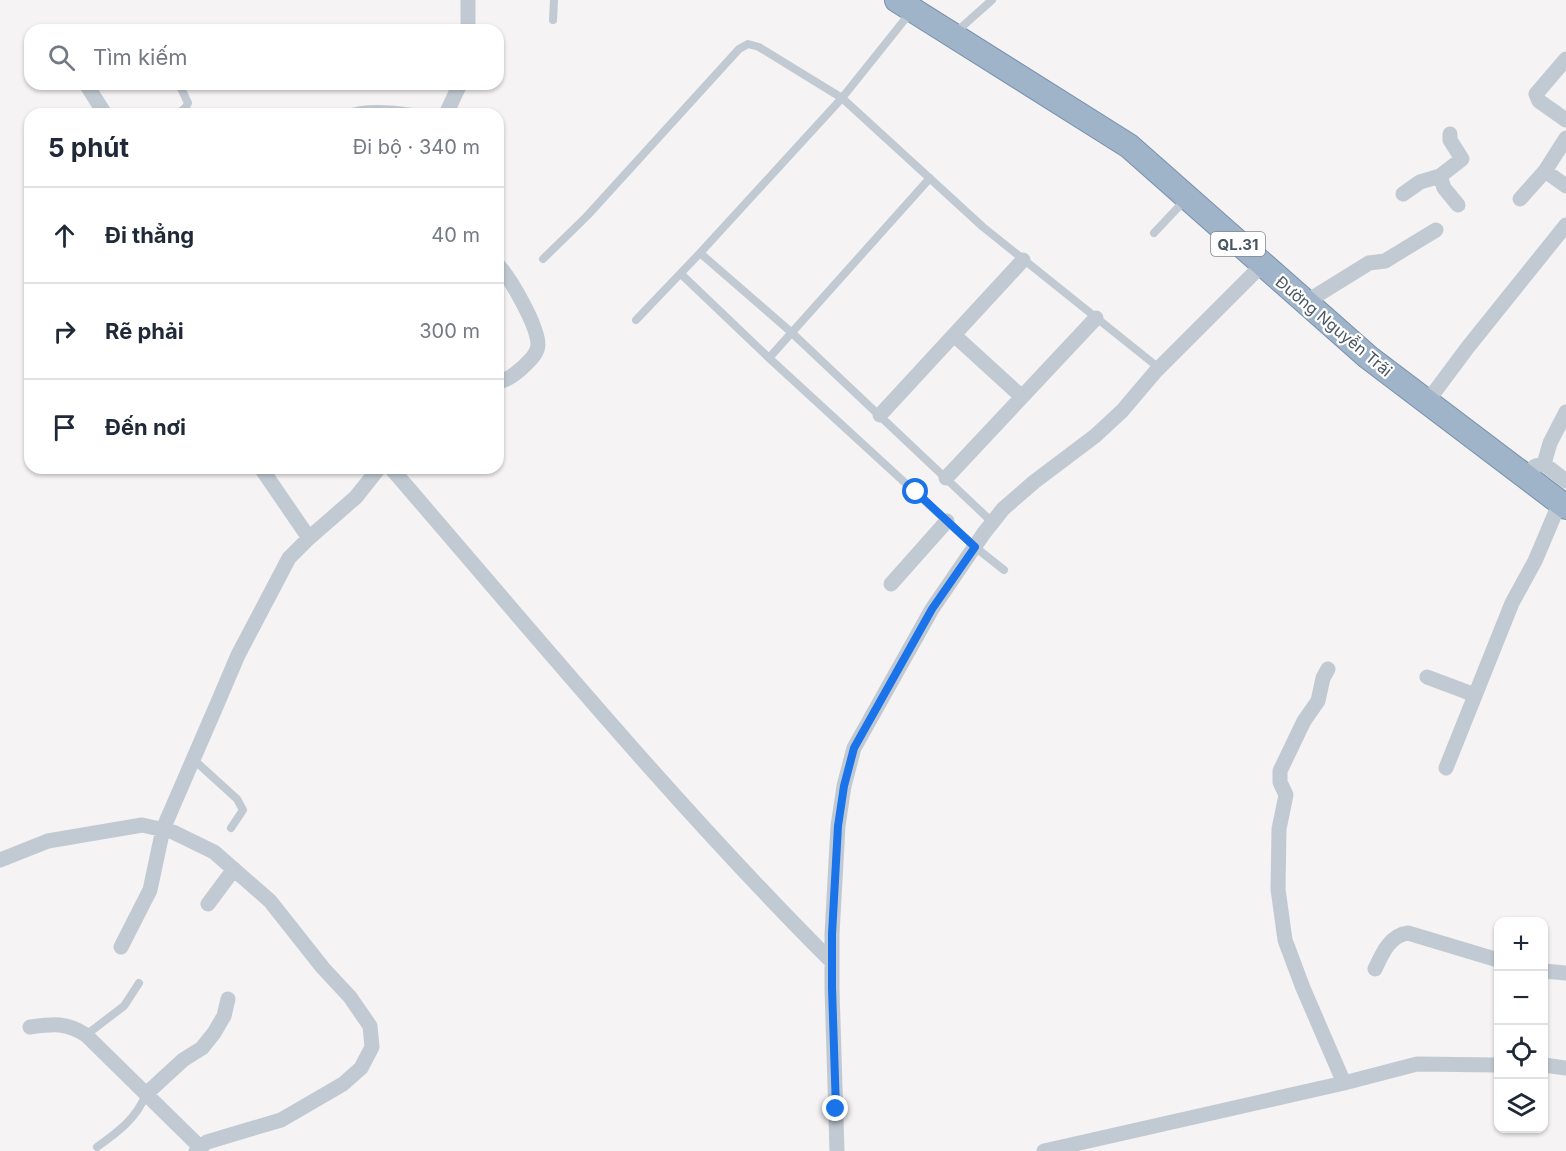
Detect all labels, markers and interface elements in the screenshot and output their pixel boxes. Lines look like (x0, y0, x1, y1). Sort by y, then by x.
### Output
search box (24, 24, 504, 90)
icon: search (45, 41, 78, 74)
text: Tìm kiếm (93, 44, 188, 70)
text: 5 phút (48, 132, 129, 163)
text: Đi bộ · 340 m (353, 135, 480, 159)
icon: ahead (48, 219, 81, 252)
text: Đi thẳng (105, 222, 194, 248)
text: 40 m (431, 223, 480, 247)
road number: QL.31 (1211, 232, 1265, 256)
street label: Đường Nguyễn Trãi (1272, 271, 1396, 381)
icon: right (48, 315, 81, 348)
text: Rẽ phải (105, 318, 184, 344)
text: 300 m (419, 319, 480, 343)
icon: arrive (48, 411, 81, 444)
text: Đến nơi (105, 414, 186, 440)
route start (902, 478, 928, 504)
map controls (1494, 917, 1548, 1133)
button: + (1494, 917, 1548, 971)
button: − (1494, 971, 1548, 1025)
button: locate (1494, 1025, 1548, 1079)
button: layers (1494, 1079, 1548, 1133)
route end (822, 1095, 848, 1121)

